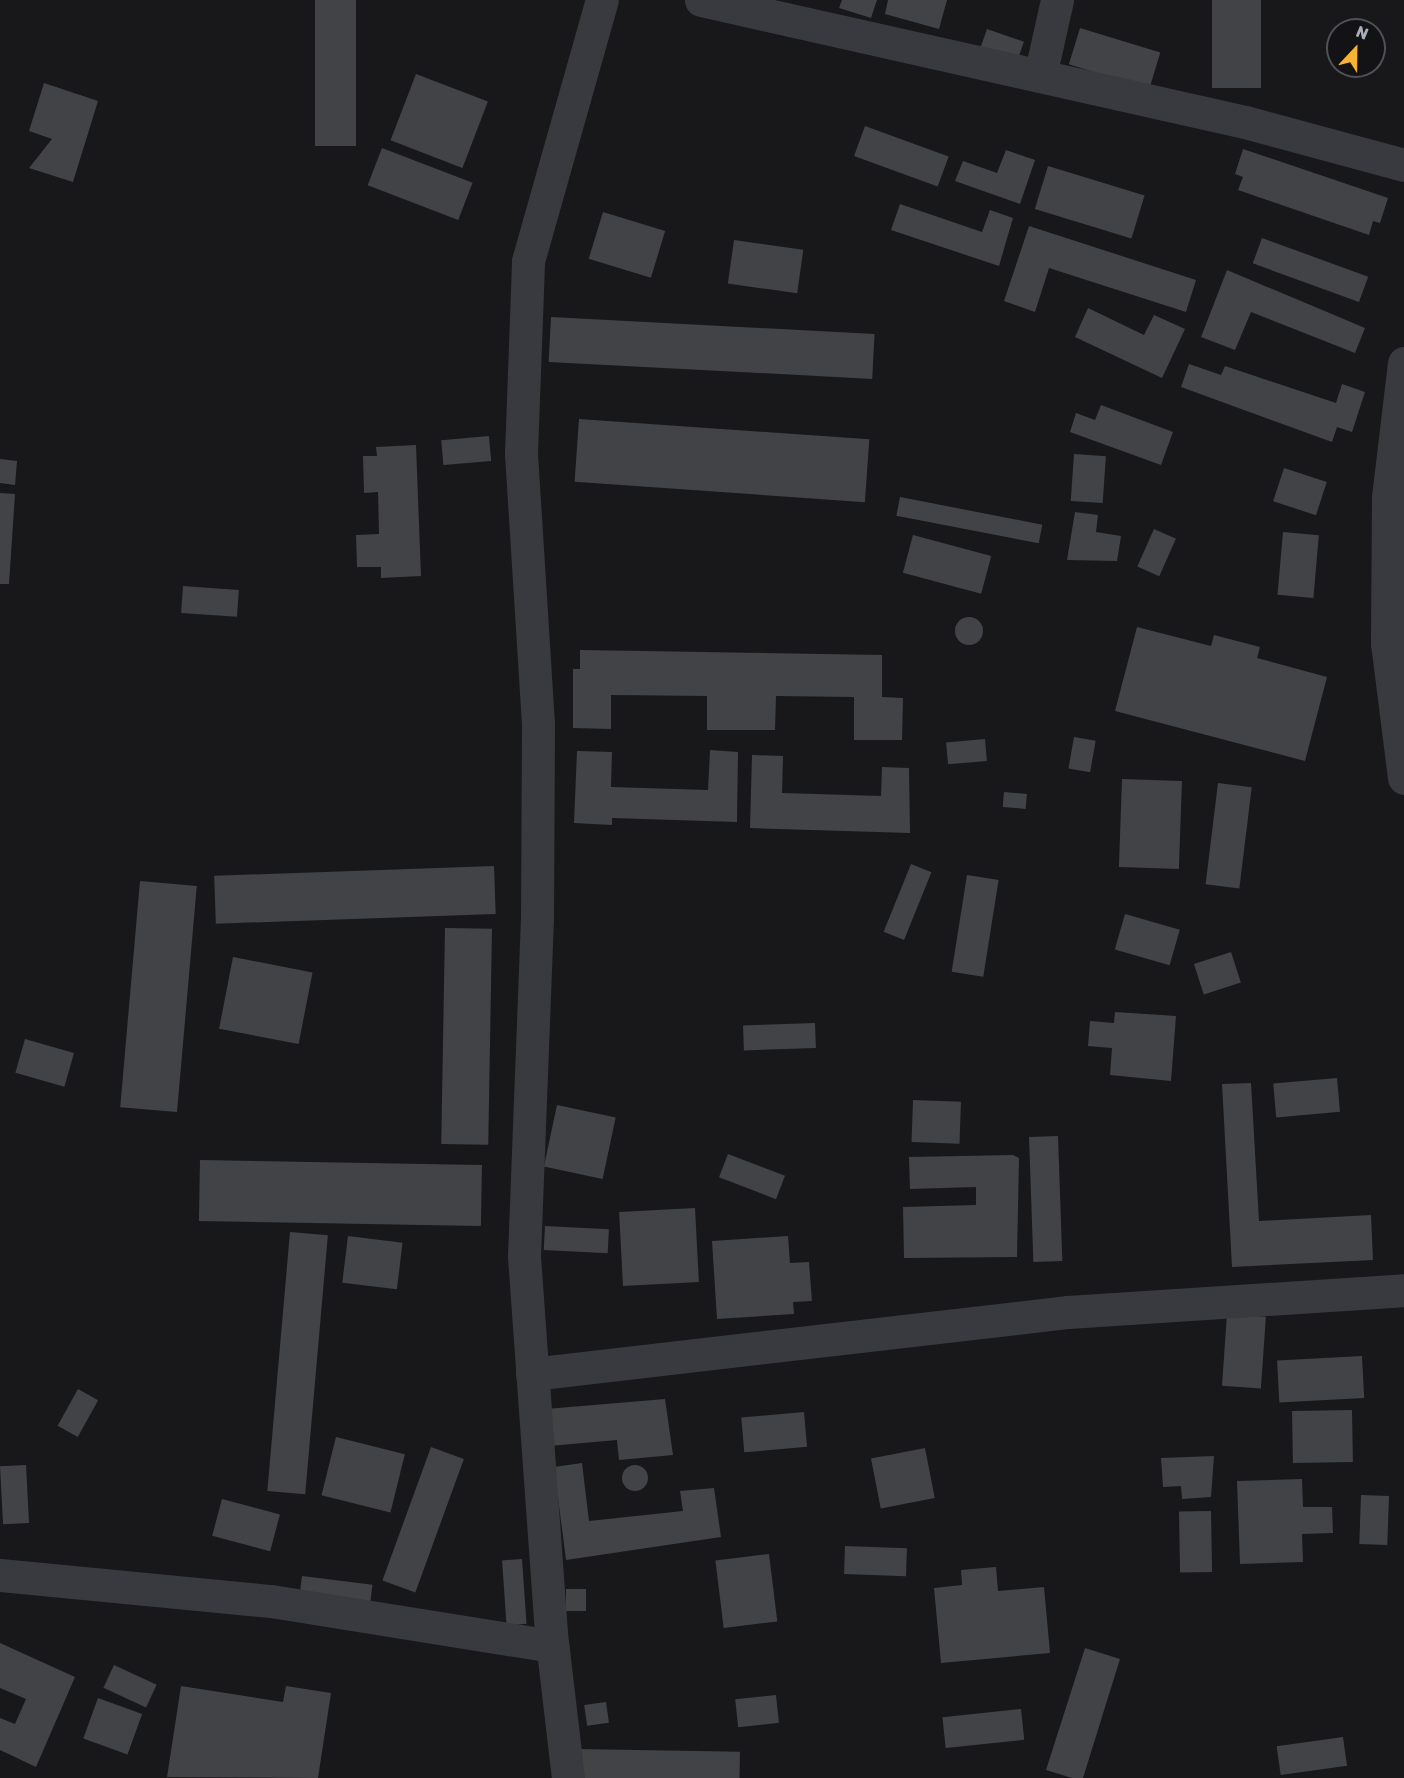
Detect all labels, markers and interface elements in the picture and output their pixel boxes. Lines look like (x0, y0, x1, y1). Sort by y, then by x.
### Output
north arrow (1326, 18, 1386, 78)
text: N (1353, 22, 1371, 44)

